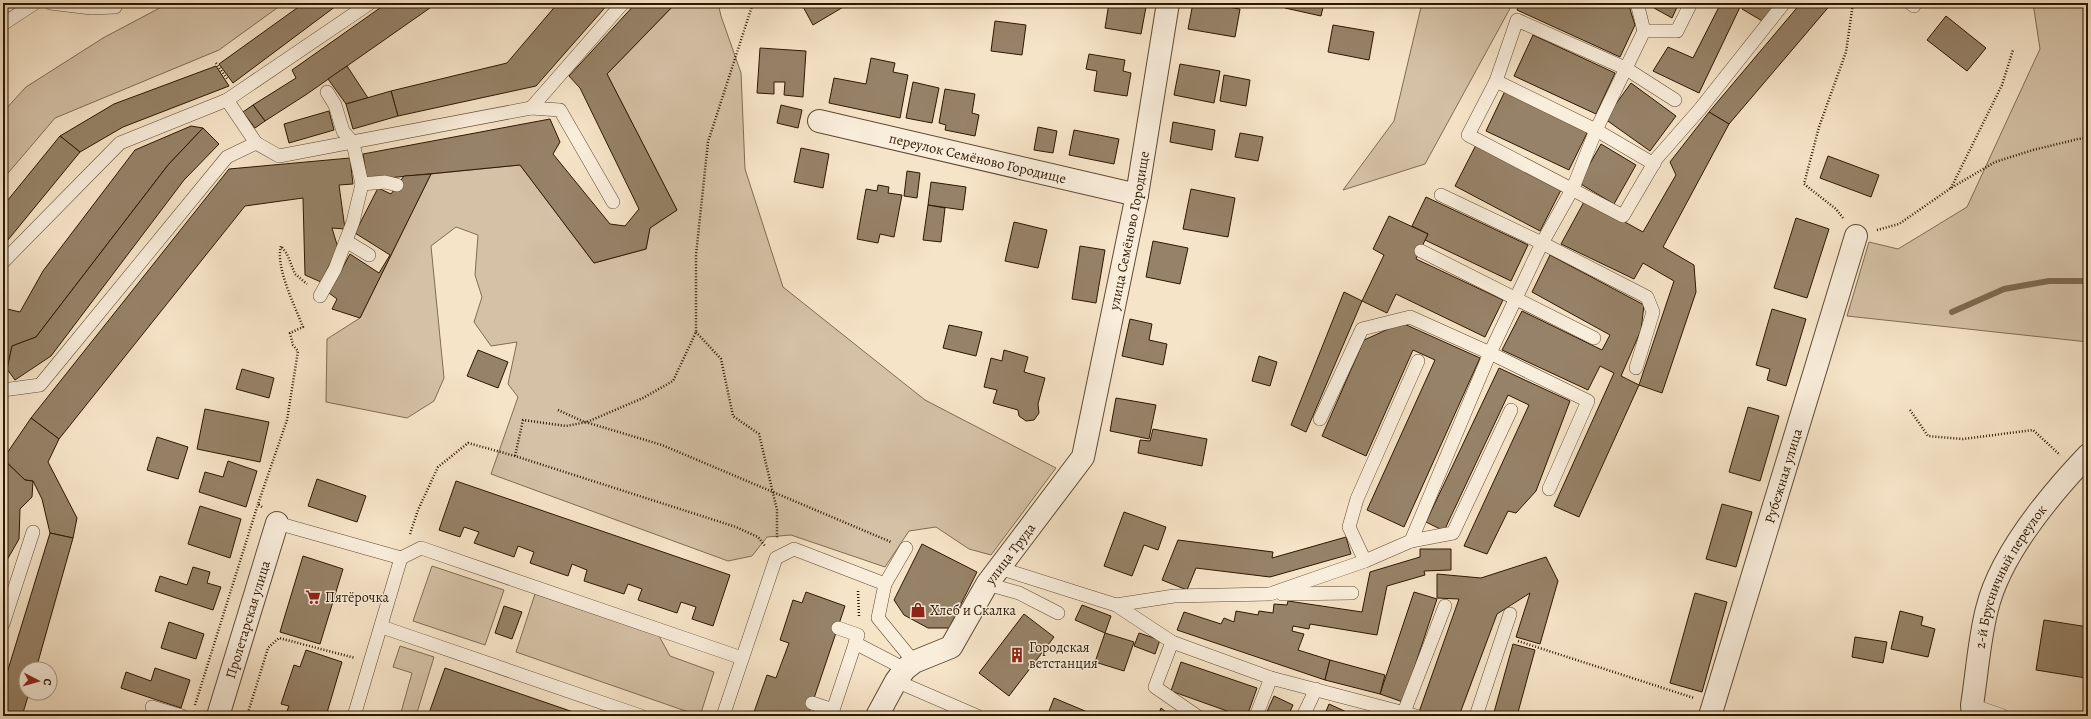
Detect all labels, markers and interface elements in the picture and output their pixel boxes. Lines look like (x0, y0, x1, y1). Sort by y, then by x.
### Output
street label: переулок Семёново Городище (887, 128, 1068, 188)
street label: улица Семёново Городище (1104, 150, 1153, 313)
street label: Рубежная улица (1760, 426, 1807, 526)
street label: 2-й Брусничный переулок (1970, 501, 2051, 650)
street label: улица Труда (980, 518, 1040, 589)
street label: Пролетарская улица (221, 557, 275, 681)
supermarket icon: Пятёрочка (304, 588, 322, 606)
place label: Пятёрочка (325, 588, 389, 607)
shop icon: Хлеб и Скалка (909, 601, 927, 619)
place label: Хлеб и Скалка (930, 601, 1016, 620)
place label: Городская ветстанция (1029, 638, 1098, 673)
building icon: Городская ветстанция (1008, 646, 1026, 664)
north arrow (18, 661, 58, 701)
text: С (40, 678, 55, 686)

